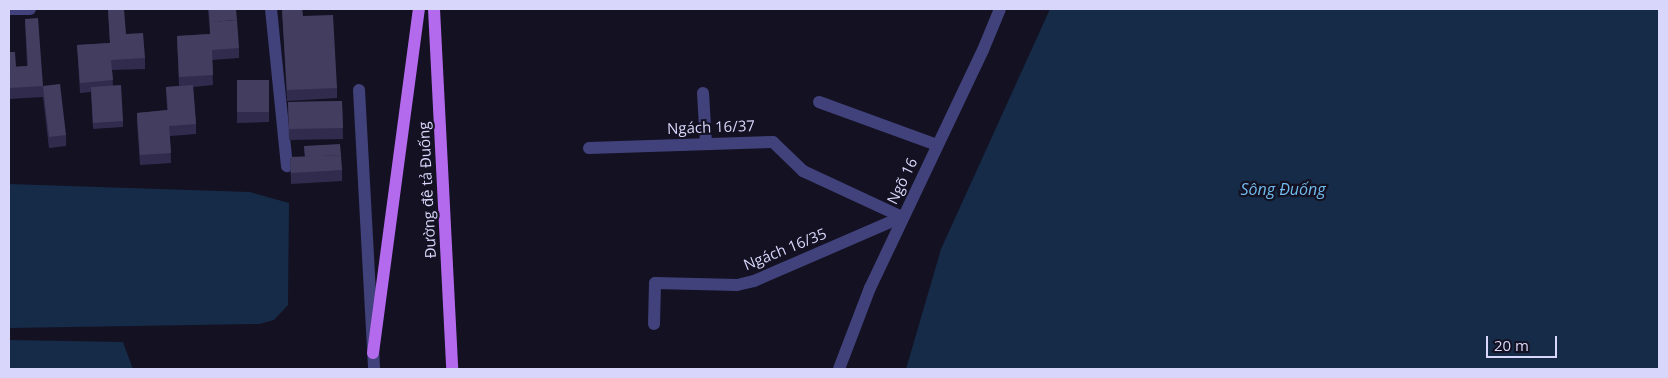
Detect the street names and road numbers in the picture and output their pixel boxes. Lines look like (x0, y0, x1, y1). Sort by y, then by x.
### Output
street label: Ngách 16/37 (667, 116, 755, 138)
street label: Đường đê tả Đuống (414, 121, 440, 259)
street label: Ngõ 16 (883, 155, 921, 207)
street label: Ngách 16/35 (741, 224, 829, 274)

